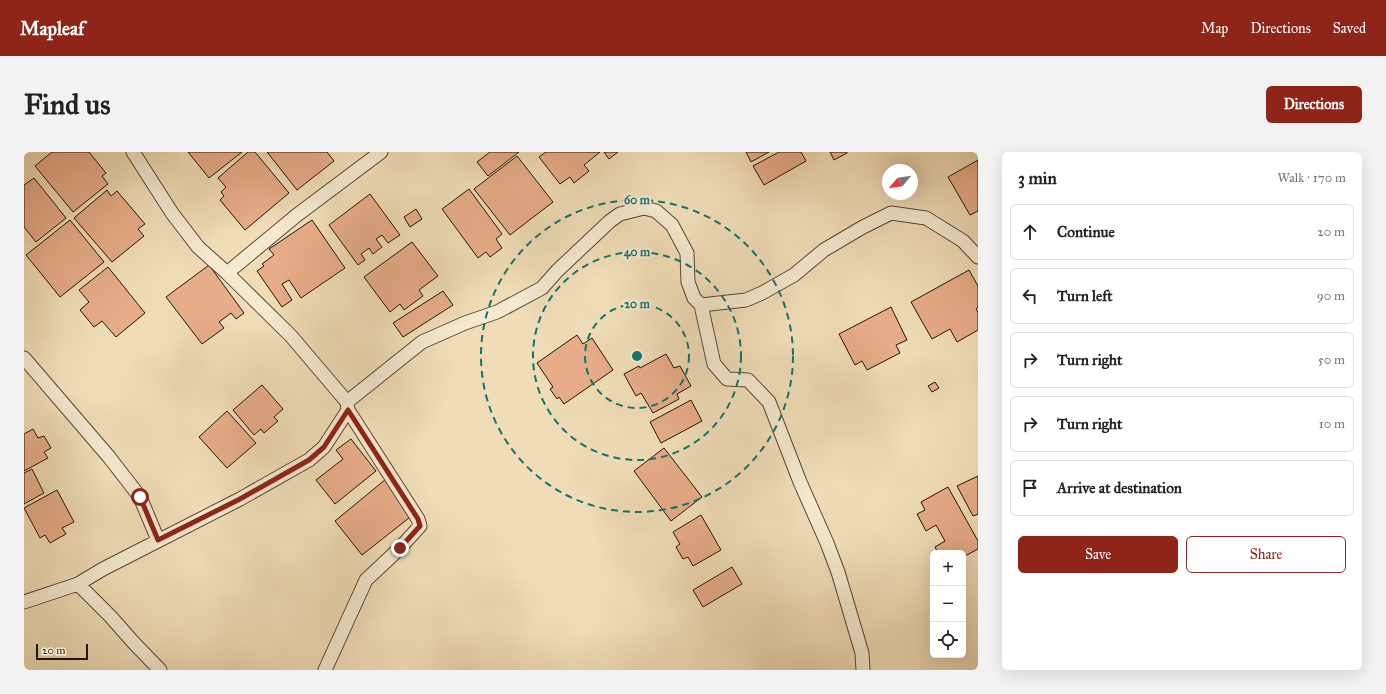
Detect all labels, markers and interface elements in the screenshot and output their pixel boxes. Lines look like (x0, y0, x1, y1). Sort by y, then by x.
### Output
text: Mapleaf (20, 17, 84, 40)
text: Map (1201, 20, 1228, 37)
text: Directions (1250, 20, 1311, 37)
text: Saved (1333, 20, 1366, 37)
button: Directions (1266, 86, 1362, 123)
text: Find us (24, 87, 110, 122)
north arrow (882, 164, 918, 200)
text: 3 min (1018, 168, 1057, 189)
text: Walk · 170 m (1277, 170, 1346, 186)
text: 60 m (624, 193, 651, 207)
icon: ahead (1019, 221, 1041, 243)
text: Continue (1057, 223, 1115, 241)
text: 20 m (1317, 224, 1345, 240)
text: 40 m (624, 245, 651, 260)
icon: left (1019, 285, 1041, 307)
text: Turn left (1057, 287, 1113, 305)
text: 90 m (1317, 288, 1345, 304)
text: 20 m (624, 297, 651, 311)
centre of rings (630, 349, 644, 363)
icon: right (1019, 349, 1041, 371)
text: Turn right (1057, 351, 1122, 369)
text: 50 m (1318, 352, 1345, 368)
icon: right (1019, 413, 1041, 435)
text: Turn right (1057, 415, 1122, 433)
text: 10 m (1319, 416, 1345, 432)
icon: arrive (1019, 477, 1041, 499)
text: Arrive at destination (1057, 479, 1182, 497)
route start (131, 488, 149, 506)
button: Save (1018, 536, 1178, 573)
button: Share (1186, 536, 1346, 573)
route end (391, 539, 409, 557)
map controls (930, 550, 966, 658)
button: + (930, 550, 966, 586)
button: − (930, 586, 966, 622)
button: locate (930, 622, 966, 658)
scale bar (36, 642, 88, 661)
text: 20 m (42, 644, 65, 657)

